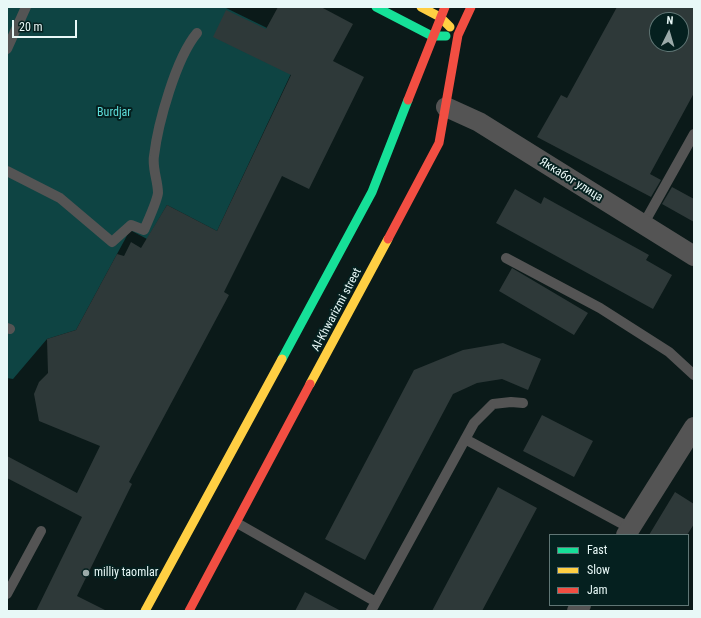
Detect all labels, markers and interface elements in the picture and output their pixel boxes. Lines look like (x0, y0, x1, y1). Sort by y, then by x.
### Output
scale bar (14, 12, 79, 38)
north arrow (649, 12, 689, 52)
text: N (666, 14, 674, 27)
text: 20 m (19, 20, 43, 34)
park label: Burdjar (97, 106, 131, 120)
street label: Яккабог улица (537, 155, 605, 205)
street label: Al-Khwarizmi street (309, 266, 365, 354)
legend (549, 534, 689, 606)
text: Fast (587, 543, 607, 557)
text: Slow (587, 563, 610, 577)
place label: milliy taomlar (94, 566, 158, 580)
marker: milliy taomlar (81, 568, 91, 578)
text: Jam (587, 583, 608, 597)

